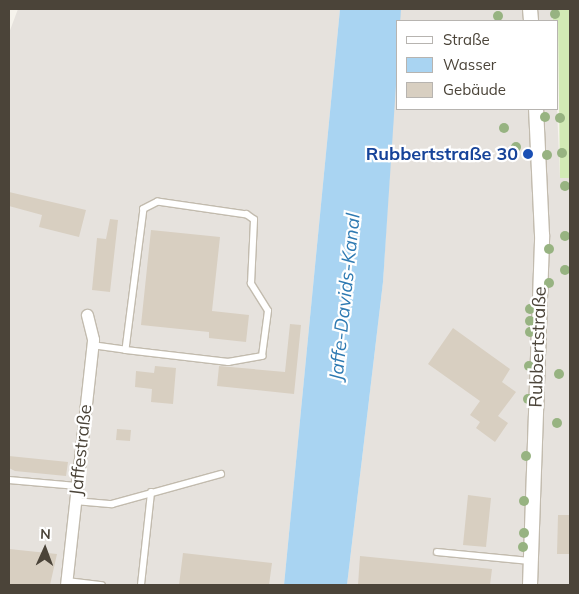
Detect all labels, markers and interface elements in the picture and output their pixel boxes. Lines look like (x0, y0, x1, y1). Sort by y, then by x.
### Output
legend (396, 20, 559, 110)
text: Straße (443, 30, 490, 49)
text: Wasser (443, 55, 496, 74)
text: Gebäude (443, 80, 506, 99)
place label: Rubbertstraße 30 (366, 143, 518, 165)
marker: Rubbertstraße 30 (522, 148, 534, 160)
water label: Jaffe-Davids-Kanal (325, 212, 365, 382)
street label: Rubbertstraße (525, 286, 551, 408)
street label: Jaffestraße (65, 403, 97, 497)
north arrow (20, 524, 70, 574)
text: N (40, 525, 51, 543)

